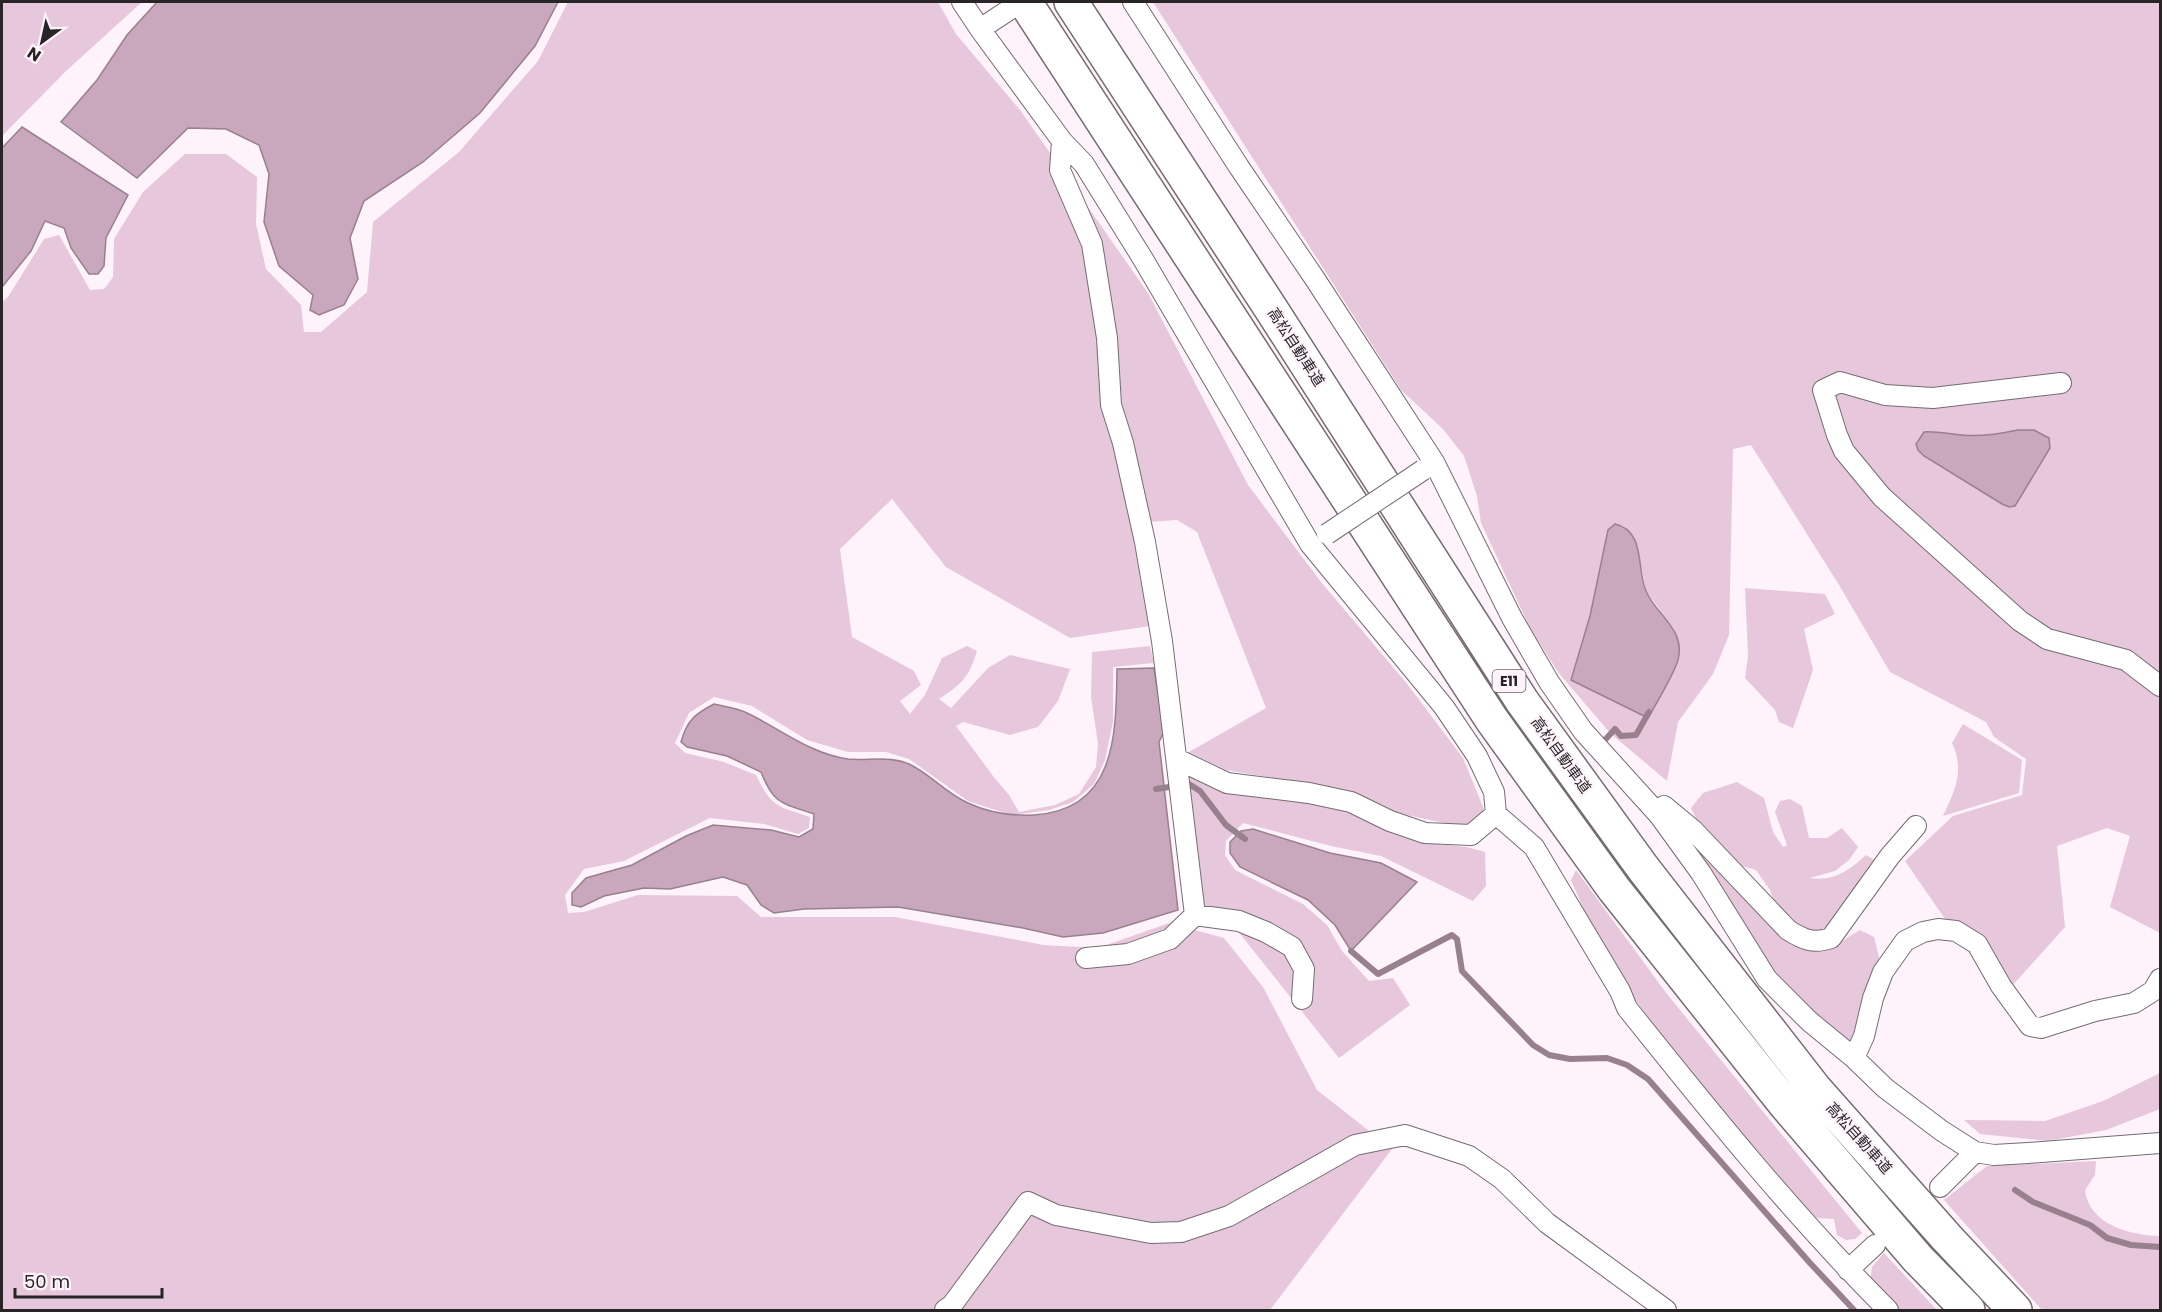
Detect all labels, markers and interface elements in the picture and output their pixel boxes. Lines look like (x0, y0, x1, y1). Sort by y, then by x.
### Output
north arrow (12, 12, 72, 72)
text: N (23, 41, 45, 67)
street label: 高松自動車道 (1263, 303, 1330, 390)
road number: E11 (1492, 670, 1526, 692)
street label: 高松自動車道 (1526, 712, 1596, 797)
street label: 高松自動車道 (1821, 1097, 1897, 1178)
scale bar (15, 1261, 162, 1299)
text: 50 m (24, 1269, 70, 1294)

